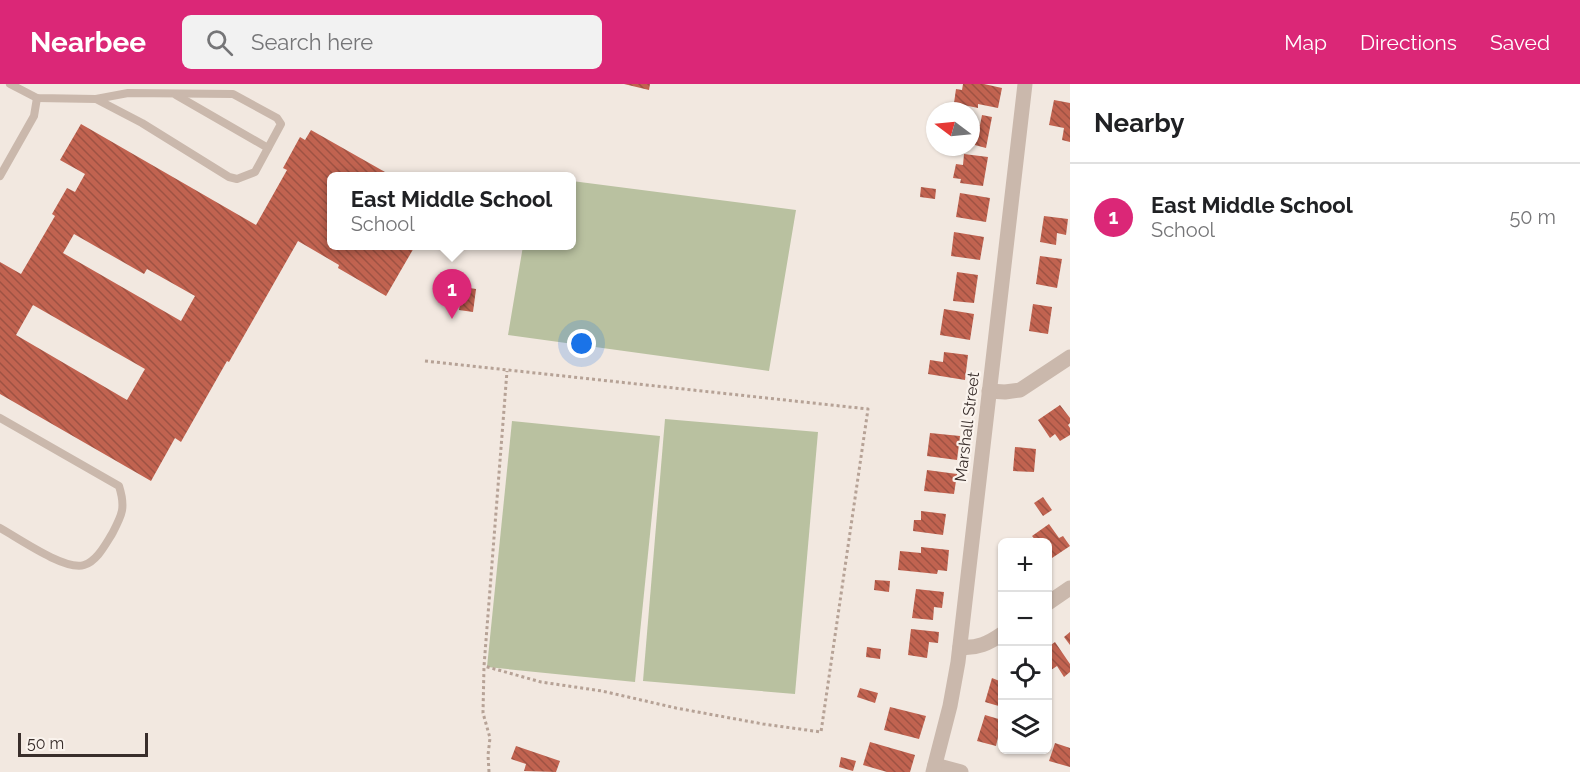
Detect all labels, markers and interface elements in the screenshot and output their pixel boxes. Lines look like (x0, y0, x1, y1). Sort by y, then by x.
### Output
search box (182, 15, 602, 69)
text: Nearbee (30, 26, 146, 59)
icon: search (203, 26, 236, 59)
text: Search here (251, 29, 373, 55)
text: Map (1284, 30, 1327, 55)
text: Directions (1360, 30, 1457, 55)
text: Saved (1490, 30, 1550, 55)
north arrow (926, 102, 980, 156)
text: Nearby (1094, 108, 1184, 138)
popup (327, 172, 576, 250)
text: East Middle School (351, 186, 552, 212)
text: East Middle School (1151, 192, 1353, 218)
text: 1 (1109, 205, 1118, 229)
text: 50 m (1509, 205, 1556, 229)
text: School (351, 212, 415, 236)
text: School (1151, 218, 1215, 242)
pin: 1 (432, 270, 472, 319)
your location (567, 329, 596, 358)
street label: Marshall Street (951, 370, 983, 483)
map controls (998, 538, 1052, 754)
button: + (998, 538, 1052, 592)
button: − (998, 592, 1052, 646)
button: locate (998, 646, 1052, 700)
button: layers (998, 700, 1052, 754)
scale bar (18, 730, 148, 758)
text: 50 m (27, 734, 64, 753)

